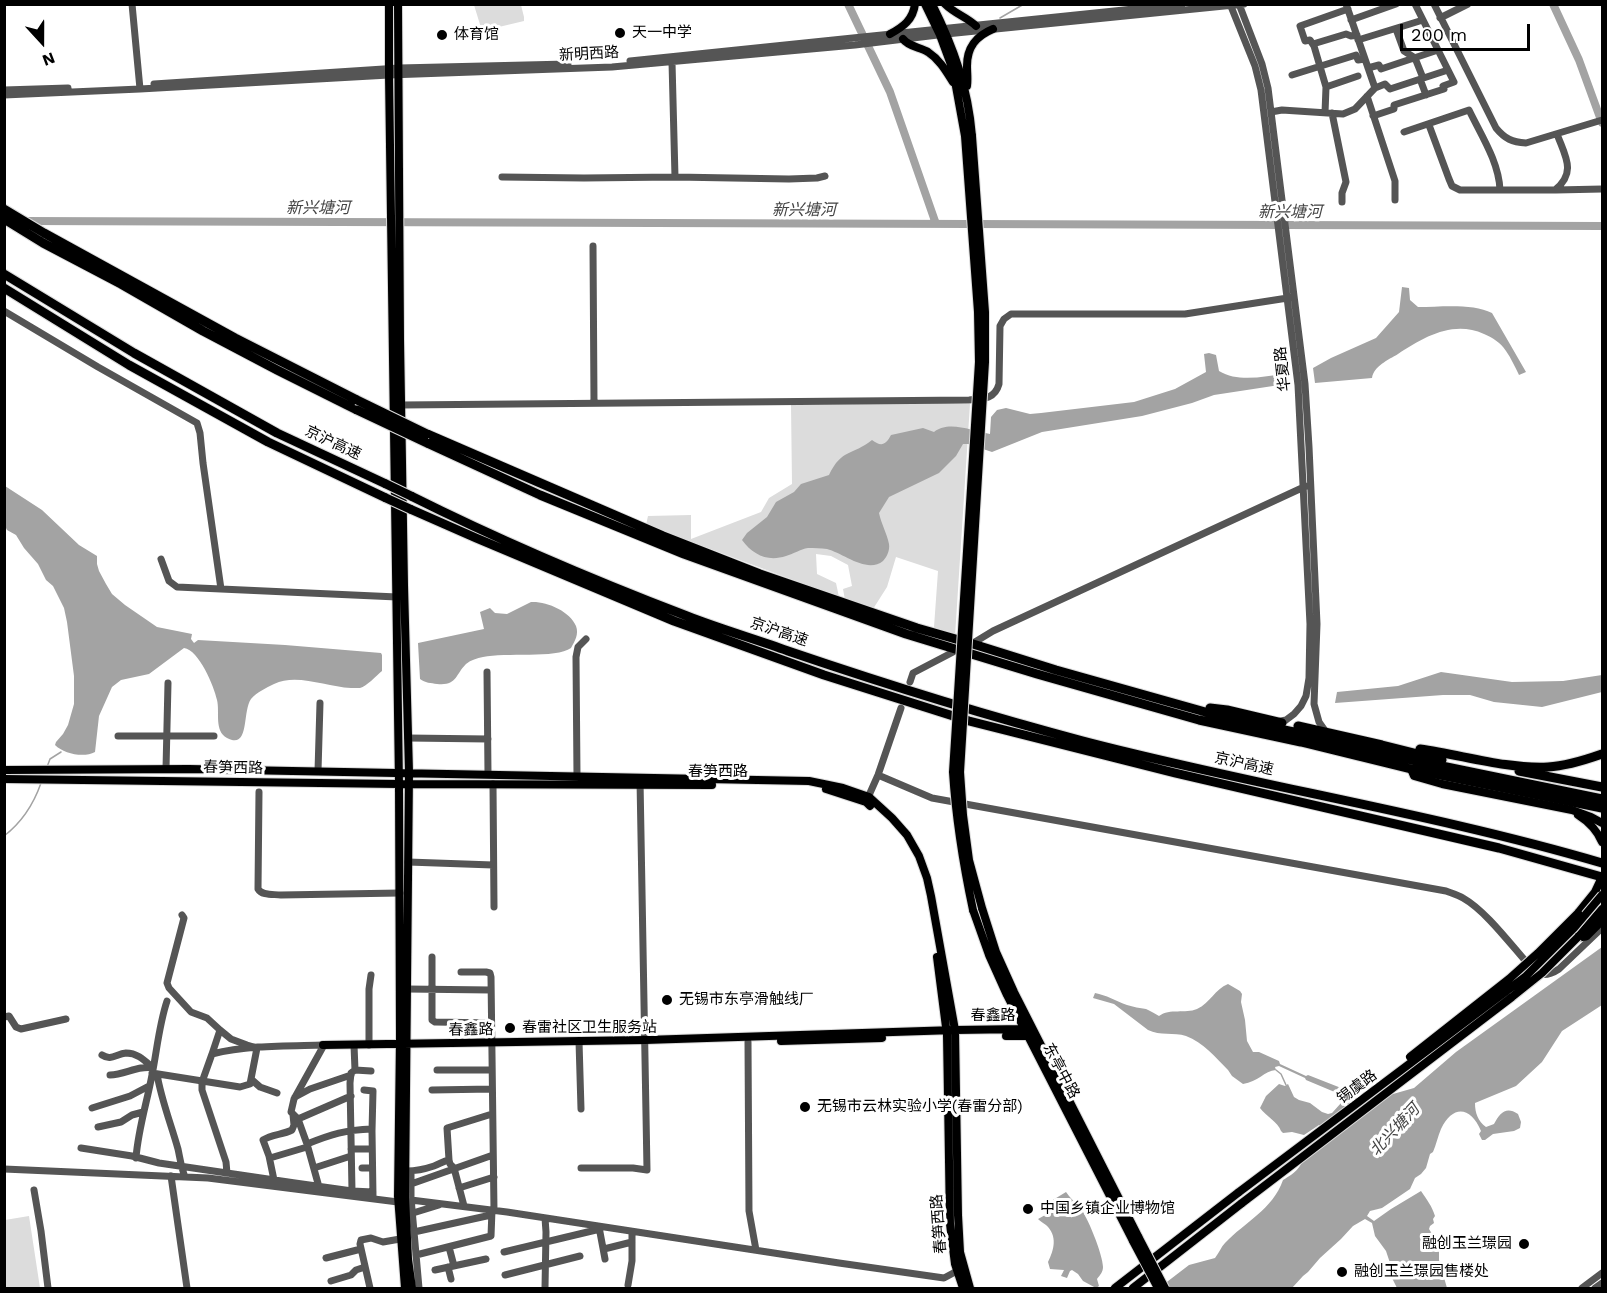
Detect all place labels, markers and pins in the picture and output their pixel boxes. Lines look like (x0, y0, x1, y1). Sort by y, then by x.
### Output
place label: 天一中学 (632, 24, 692, 42)
place label: 体育馆 (454, 26, 499, 44)
marker: 天一中学 (613, 26, 627, 40)
marker: 体育馆 (435, 28, 449, 42)
place label: 无锡市东亭滑触线厂 (679, 991, 814, 1009)
marker: 无锡市东亭滑触线厂 (660, 993, 674, 1007)
place label: 春雷社区卫生服务站 (522, 1019, 657, 1037)
marker: 春雷社区卫生服务站 (503, 1021, 517, 1035)
place label: 无锡市云林实验小学(春雷分部) (817, 1098, 1022, 1116)
marker: 无锡市云林实验小学(春雷分部) (798, 1100, 812, 1114)
place label: 中国乡镇企业博物馆 (1040, 1200, 1175, 1218)
marker: 中国乡镇企业博物馆 (1021, 1202, 1035, 1216)
place label: 融创玉兰璟园 (1422, 1235, 1512, 1253)
marker: 融创玉兰璟园 (1517, 1237, 1531, 1251)
place label: 融创玉兰璟园售楼处 (1354, 1263, 1489, 1281)
marker: 融创玉兰璟园售楼处 (1335, 1265, 1349, 1279)

